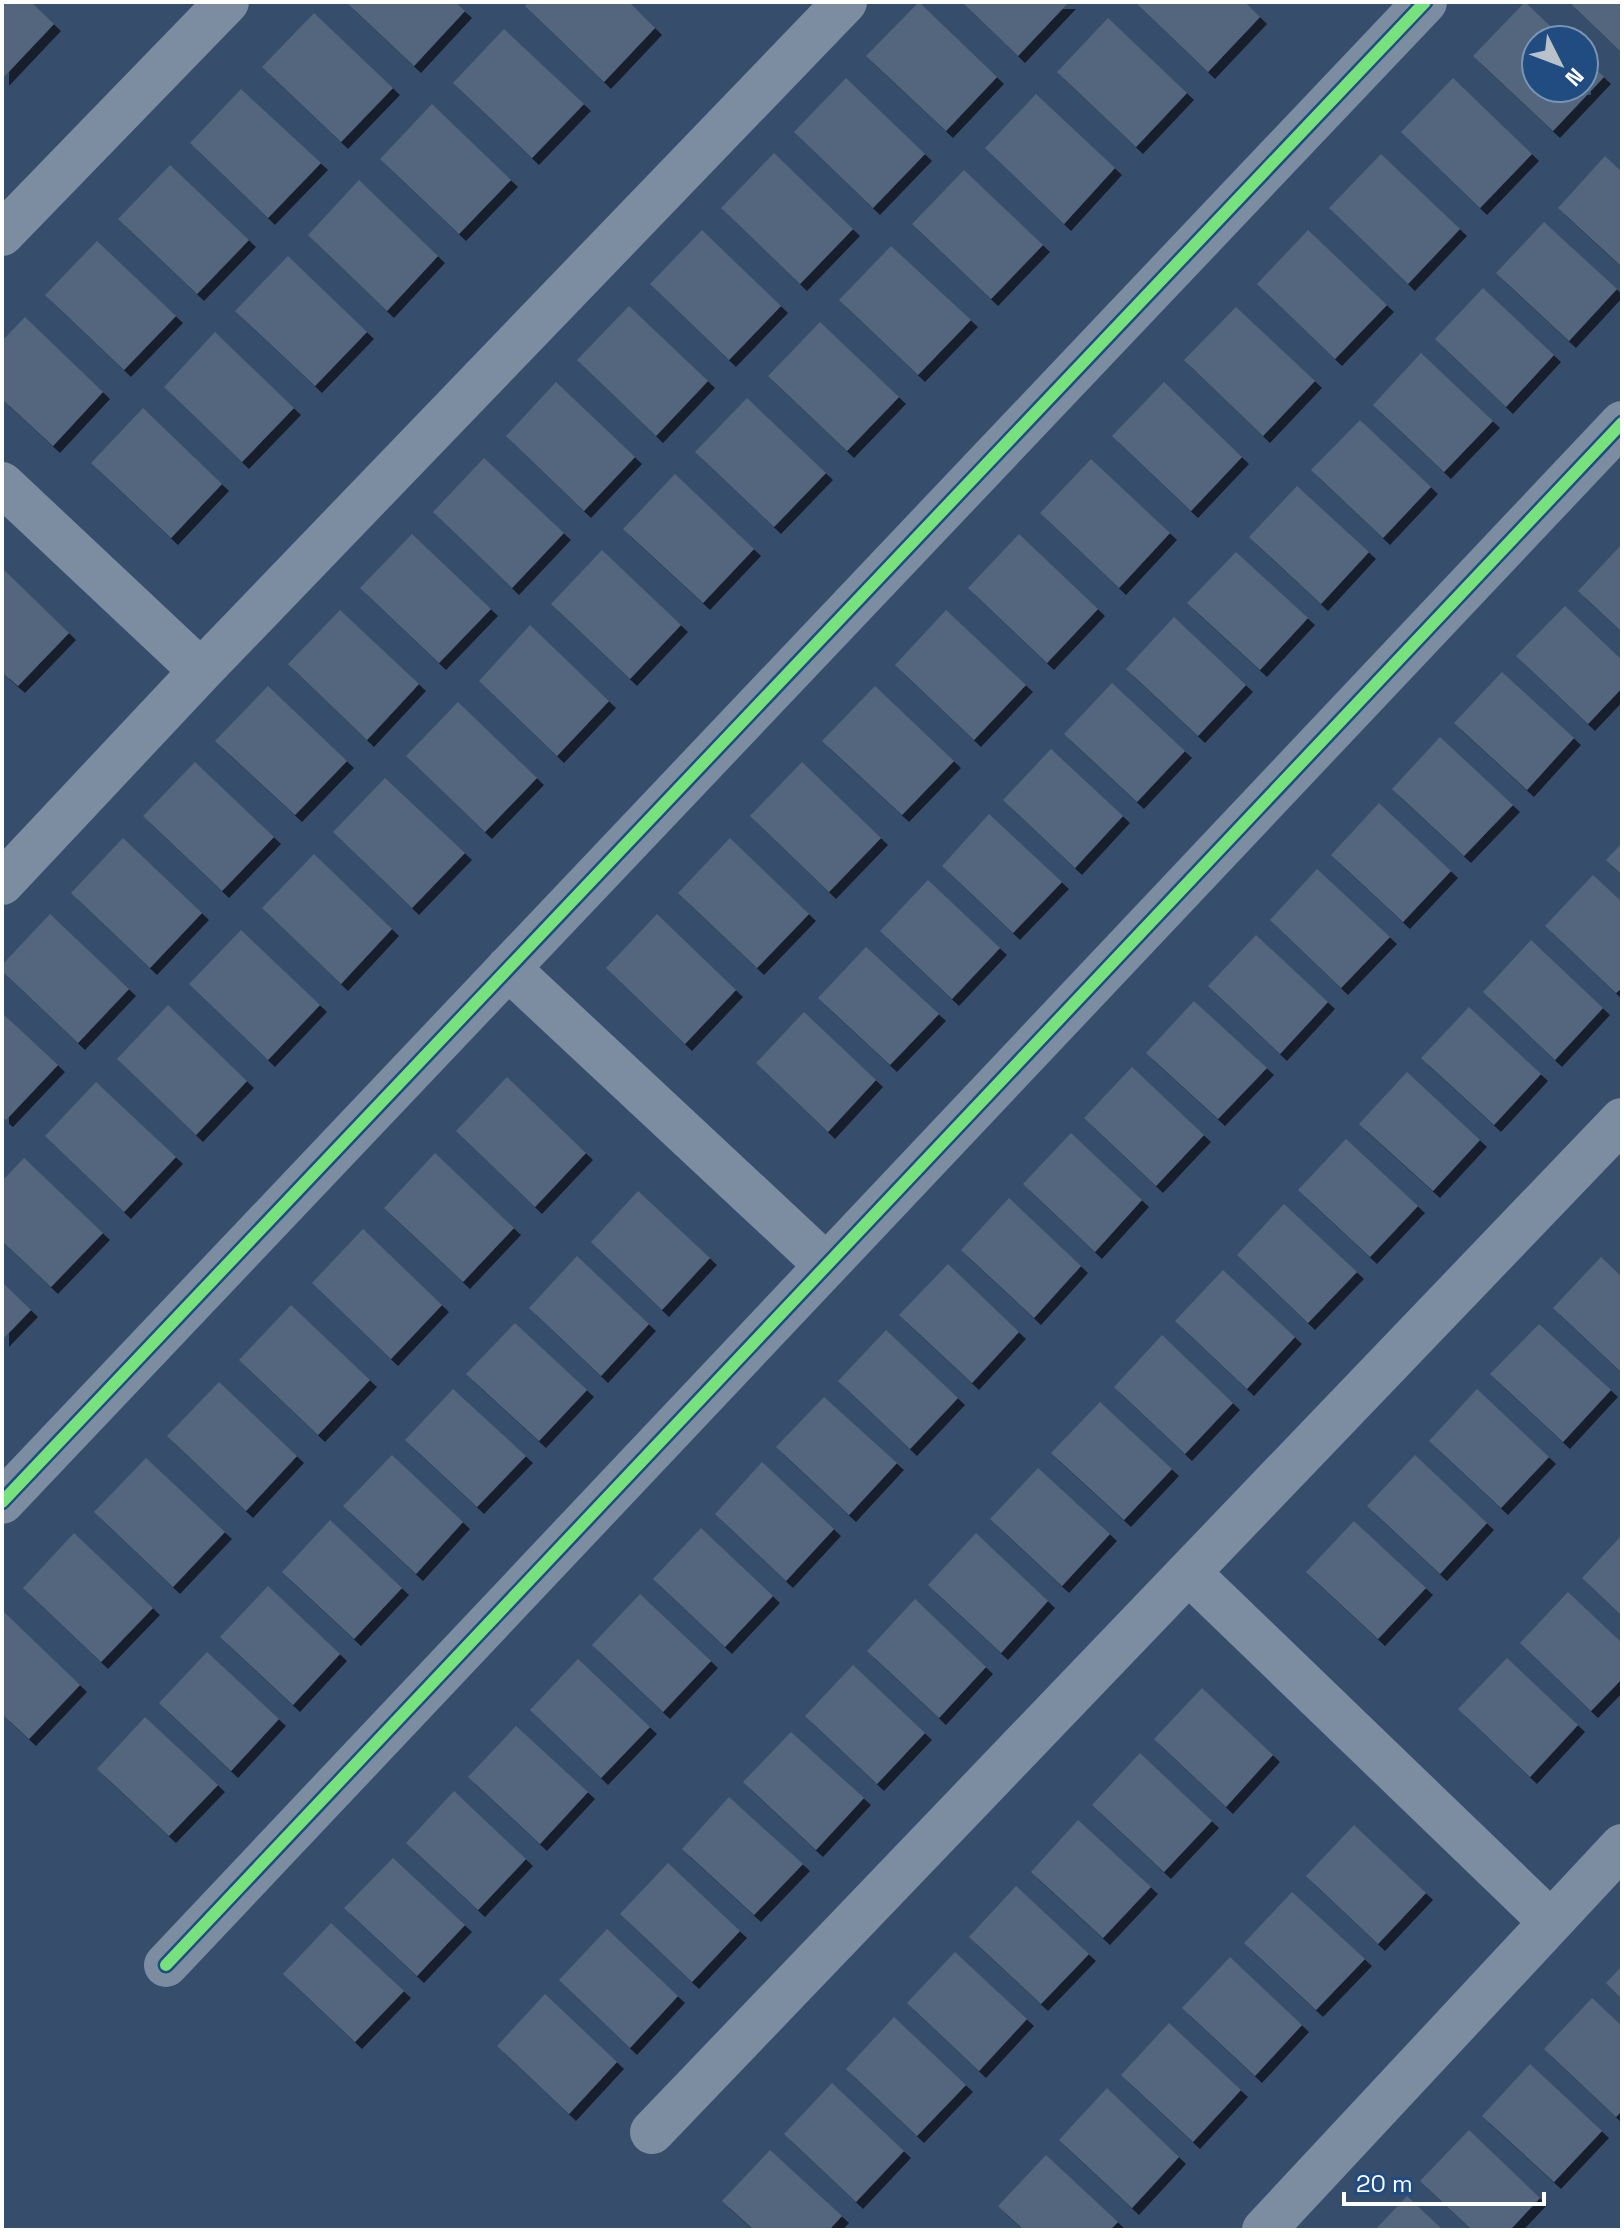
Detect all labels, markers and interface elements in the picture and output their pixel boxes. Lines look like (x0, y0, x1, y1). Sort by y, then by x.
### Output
north arrow (1520, 24, 1600, 104)
text: N (1560, 63, 1590, 92)
scale bar (1344, 2156, 1544, 2206)
text: 20 m (1356, 2168, 1413, 2199)

